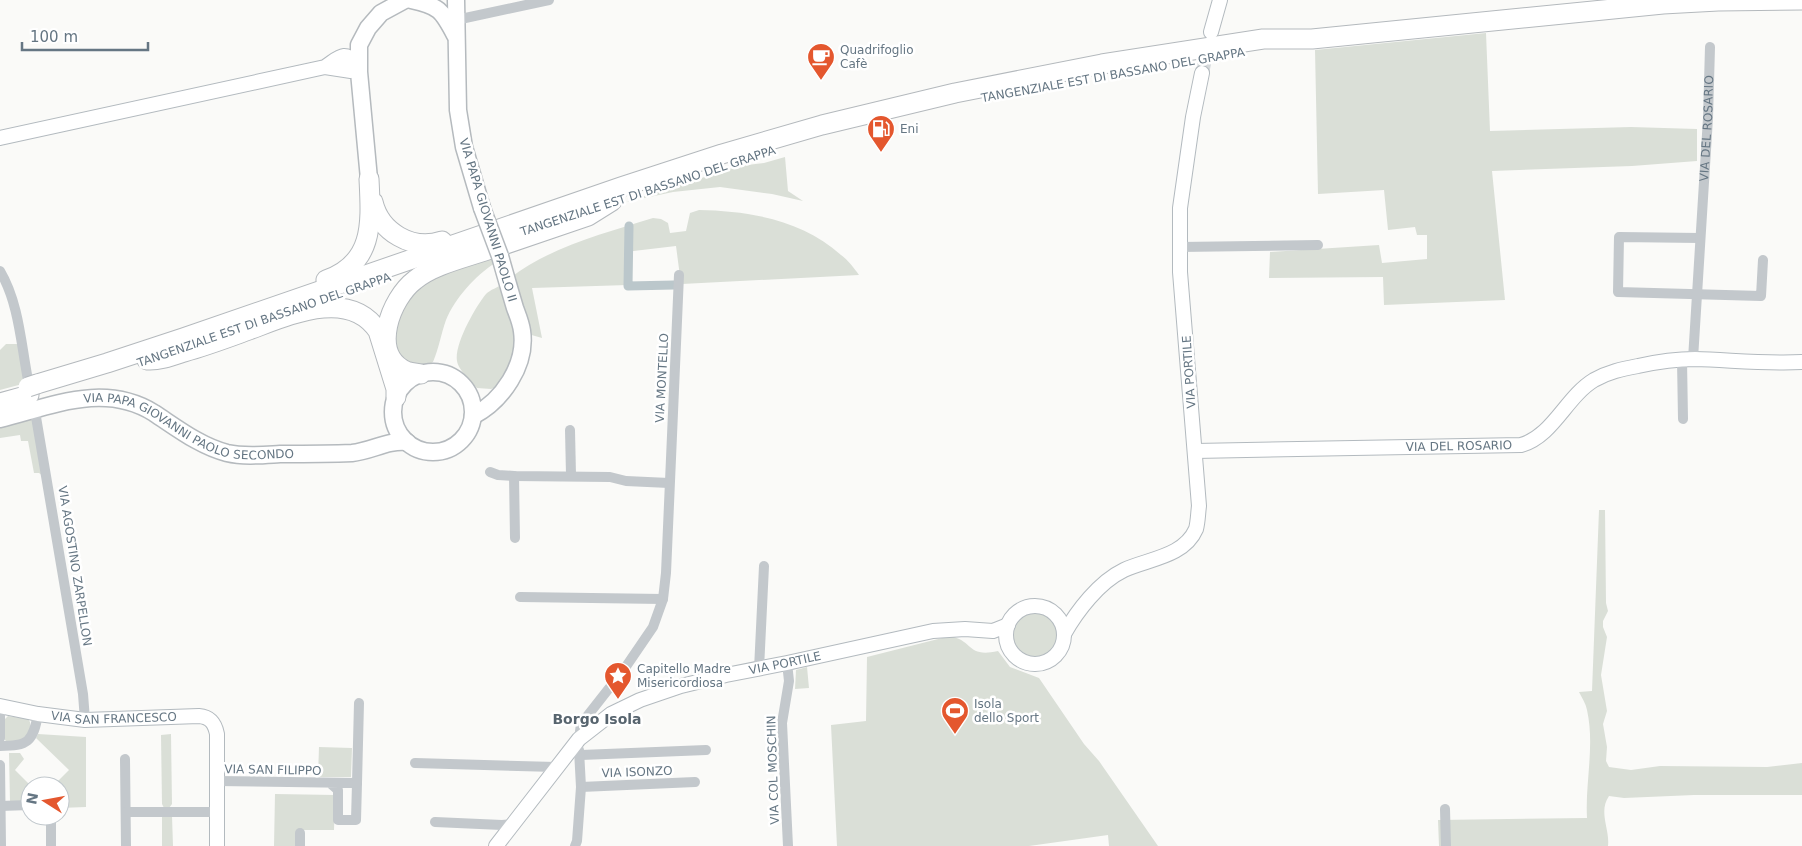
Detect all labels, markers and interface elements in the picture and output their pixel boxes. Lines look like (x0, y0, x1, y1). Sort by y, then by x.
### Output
scale bar (22, 20, 149, 52)
text: 100 m (30, 28, 78, 46)
cafe icon: Quadrifoglio Cafè (806, 42, 836, 81)
place label: Quadrifoglio Cafè (840, 43, 913, 71)
street label: TANGENZIALE EST DI BASSANO DEL GRAPPA (979, 45, 1247, 105)
street label: VIA DEL ROSARIO (1697, 75, 1716, 182)
fuel station icon: Eni (866, 114, 896, 153)
place label: Eni (900, 122, 919, 136)
street label: VIA PAPA GIOVANNI PAOLO II (456, 136, 520, 304)
street label: TANGENZIALE EST DI BASSANO DEL GRAPPA (518, 143, 778, 239)
street label: TANGENZIALE EST DI BASSANO DEL GRAPPA (134, 270, 393, 370)
street label: VIA MONTELLO (653, 333, 671, 423)
street label: VIA PORTILE (1179, 335, 1199, 409)
street label: VIA PAPA GIOVANNI PAOLO SECONDO (83, 391, 294, 462)
street label: VIA DEL ROSARIO (1406, 438, 1512, 454)
street label: VIA AGOSTINO ZARPELLON (55, 485, 95, 647)
street label: VIA PORTILE (748, 649, 822, 677)
place icon: Capitello Madre Misericordiosa (603, 661, 633, 700)
place label: Capitello Madre Misericordiosa (637, 662, 731, 690)
sports icon: Isola dello Sport (940, 696, 970, 735)
place label: Isola dello Sport (974, 697, 1039, 725)
street label: VIA SAN FRANCESCO (50, 709, 177, 727)
district label: Borgo Isola (552, 711, 642, 727)
street label: VIA COL MOSCHIN (764, 715, 782, 825)
street label: VIA SAN FILIPPO (224, 762, 322, 778)
street label: VIA ISONZO (601, 764, 673, 780)
north arrow (20, 776, 70, 826)
text: N (23, 791, 41, 806)

